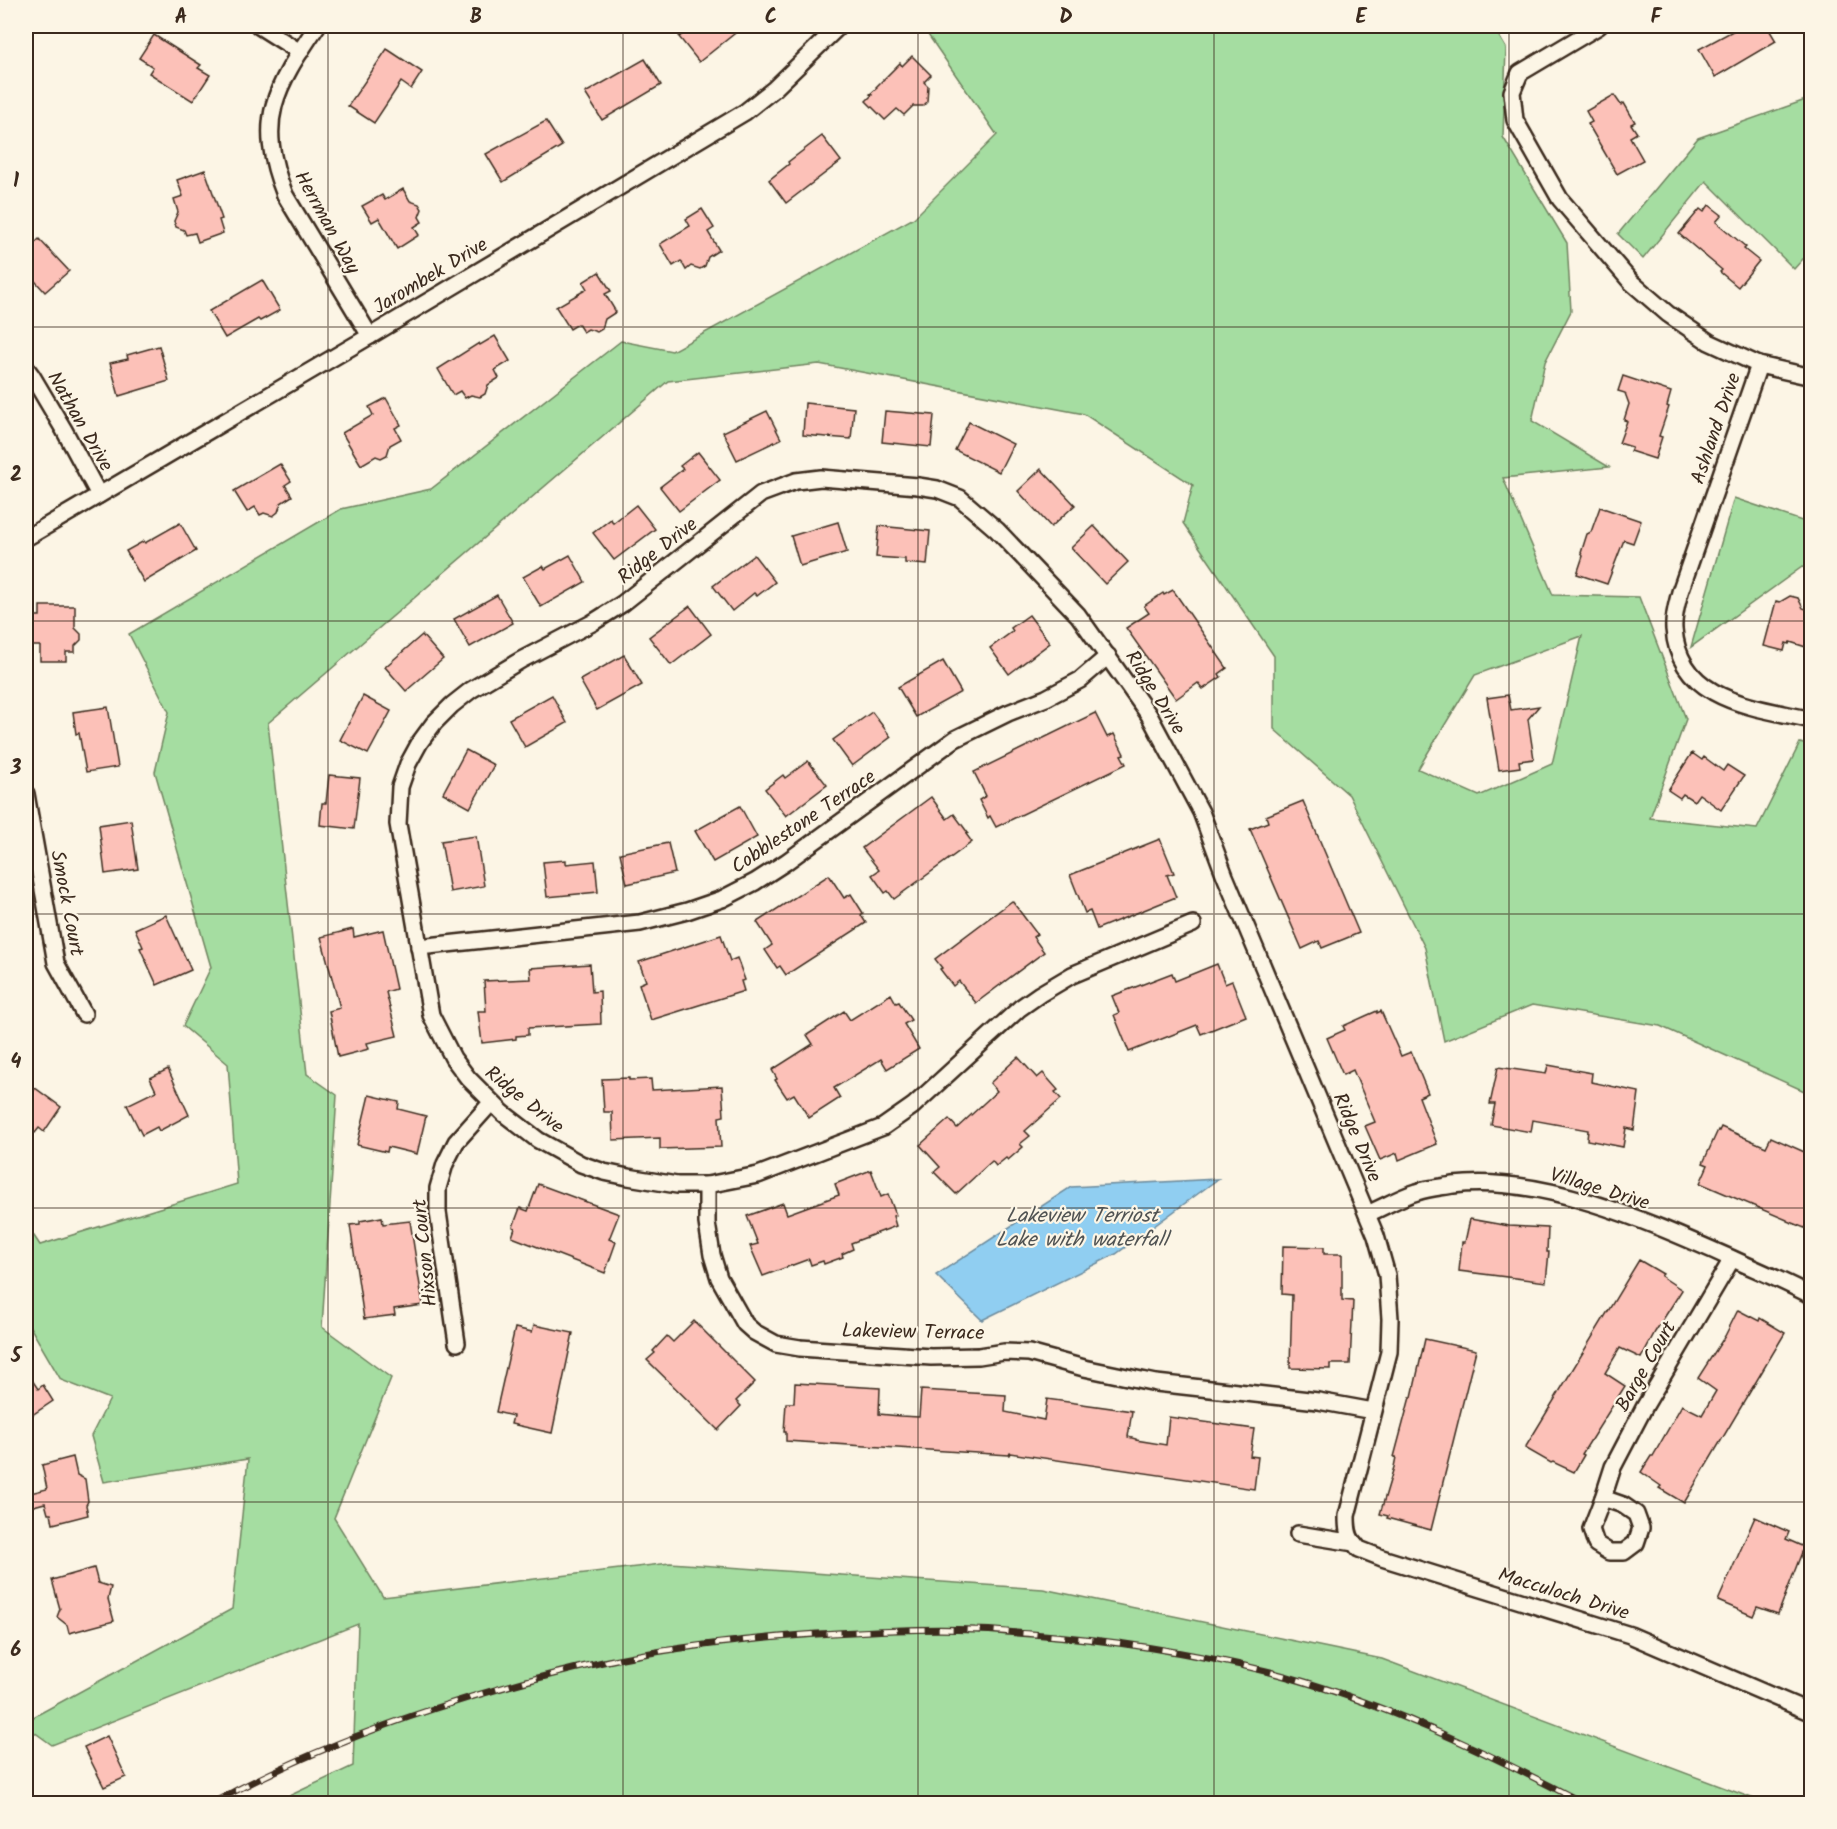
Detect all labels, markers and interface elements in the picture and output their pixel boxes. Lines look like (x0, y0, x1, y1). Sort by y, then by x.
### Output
text: A (175, 2, 187, 34)
text: B (470, 2, 482, 34)
text: C (765, 2, 777, 34)
text: D (1059, 2, 1073, 34)
text: E (1355, 2, 1367, 34)
text: F (1651, 2, 1663, 34)
street label: Herrman Way (285, 165, 368, 281)
text: 1 (13, 166, 19, 198)
street label: Jarombek Drive (368, 230, 495, 324)
street label: Nathan Drive (38, 366, 121, 478)
street label: Ashland Drive (1683, 369, 1751, 489)
text: 2 (10, 460, 22, 492)
street label: Ridge Drive (611, 510, 705, 593)
street label: Ridge Drive (1116, 644, 1193, 742)
text: 3 (10, 753, 22, 785)
street label: Cobblestone Terrace (725, 762, 883, 883)
street label: Smock Court (40, 848, 92, 959)
text: 4 (11, 1047, 22, 1079)
street label: Ridge Drive (477, 1058, 571, 1143)
street label: Ridge Drive (1323, 1088, 1389, 1188)
street label: Village Drive (1546, 1160, 1653, 1220)
street label: Hixson Court (404, 1197, 448, 1308)
water label: Lakeview Terriost Lake with waterfall (996, 1200, 1172, 1257)
street label: Barge Court (1608, 1315, 1686, 1418)
street label: Lakeview Terrace (841, 1316, 985, 1350)
text: 5 (10, 1341, 23, 1373)
street label: Macculoch Drive (1494, 1560, 1633, 1630)
text: 6 (11, 1635, 22, 1667)

